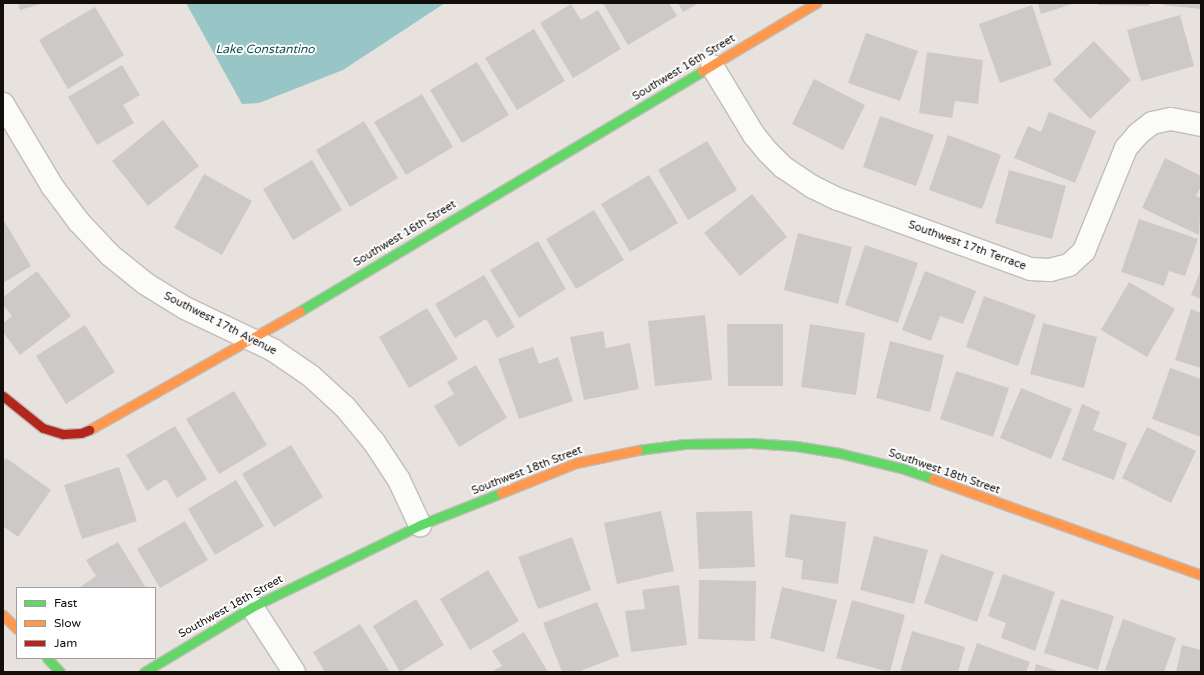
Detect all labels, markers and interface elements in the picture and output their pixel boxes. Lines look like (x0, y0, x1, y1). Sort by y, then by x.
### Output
street label: Southwest 16th Street (630, 32, 738, 104)
water label: Lake Constantino (215, 43, 315, 57)
street label: Southwest 16th Street (351, 198, 459, 270)
street label: Southwest 17th Terrace (906, 218, 1028, 274)
street label: Southwest 17th Avenue (161, 290, 279, 358)
street label: Southwest 18th Street (470, 444, 584, 498)
street label: Southwest 18th Street (886, 447, 1002, 497)
street label: Southwest 18th Street (177, 573, 285, 641)
legend (16, 587, 156, 659)
text: Fast (54, 596, 77, 610)
text: Slow (54, 616, 81, 630)
text: Jam (54, 636, 77, 650)

